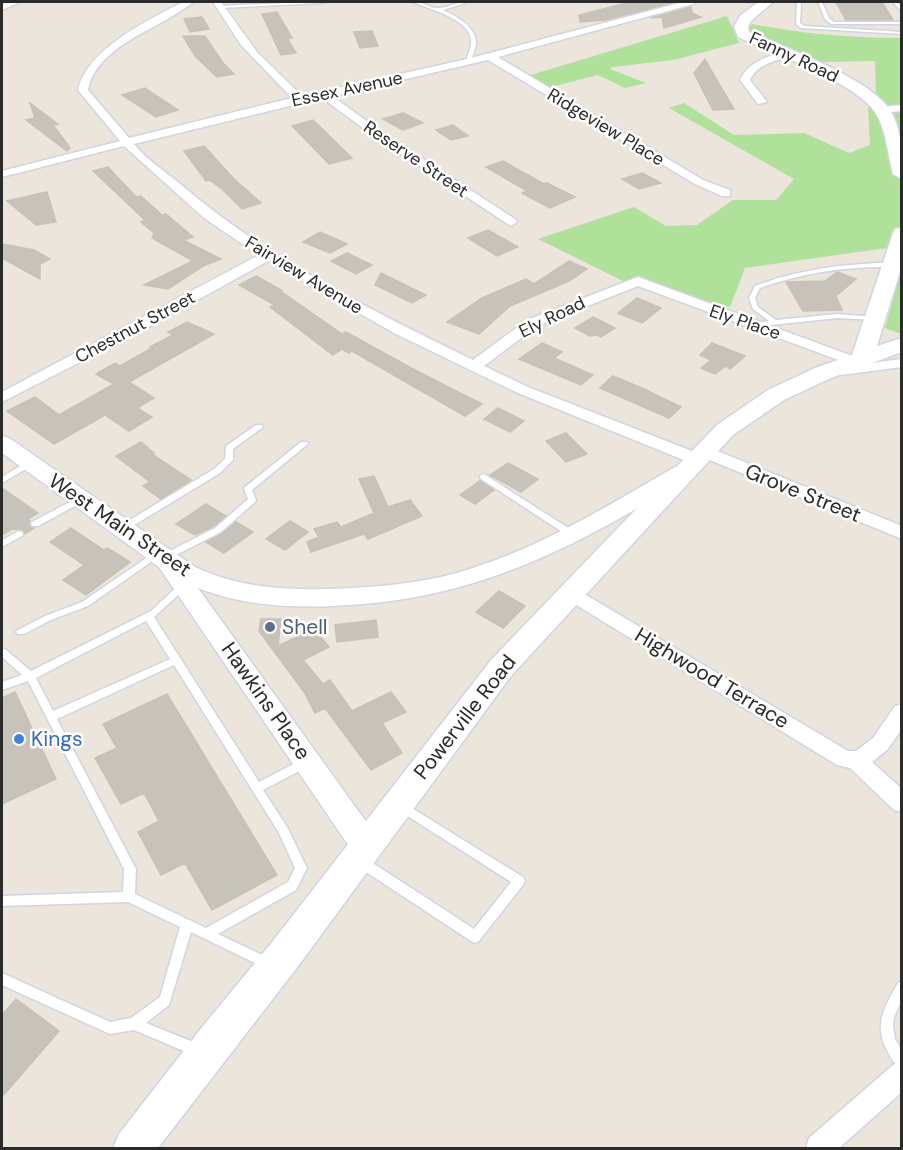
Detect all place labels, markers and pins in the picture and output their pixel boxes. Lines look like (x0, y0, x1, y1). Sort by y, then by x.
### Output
place label: Shell (282, 613, 328, 641)
marker: Shell (263, 620, 277, 634)
place label: Kings (31, 725, 83, 753)
marker: Kings (12, 732, 26, 746)

